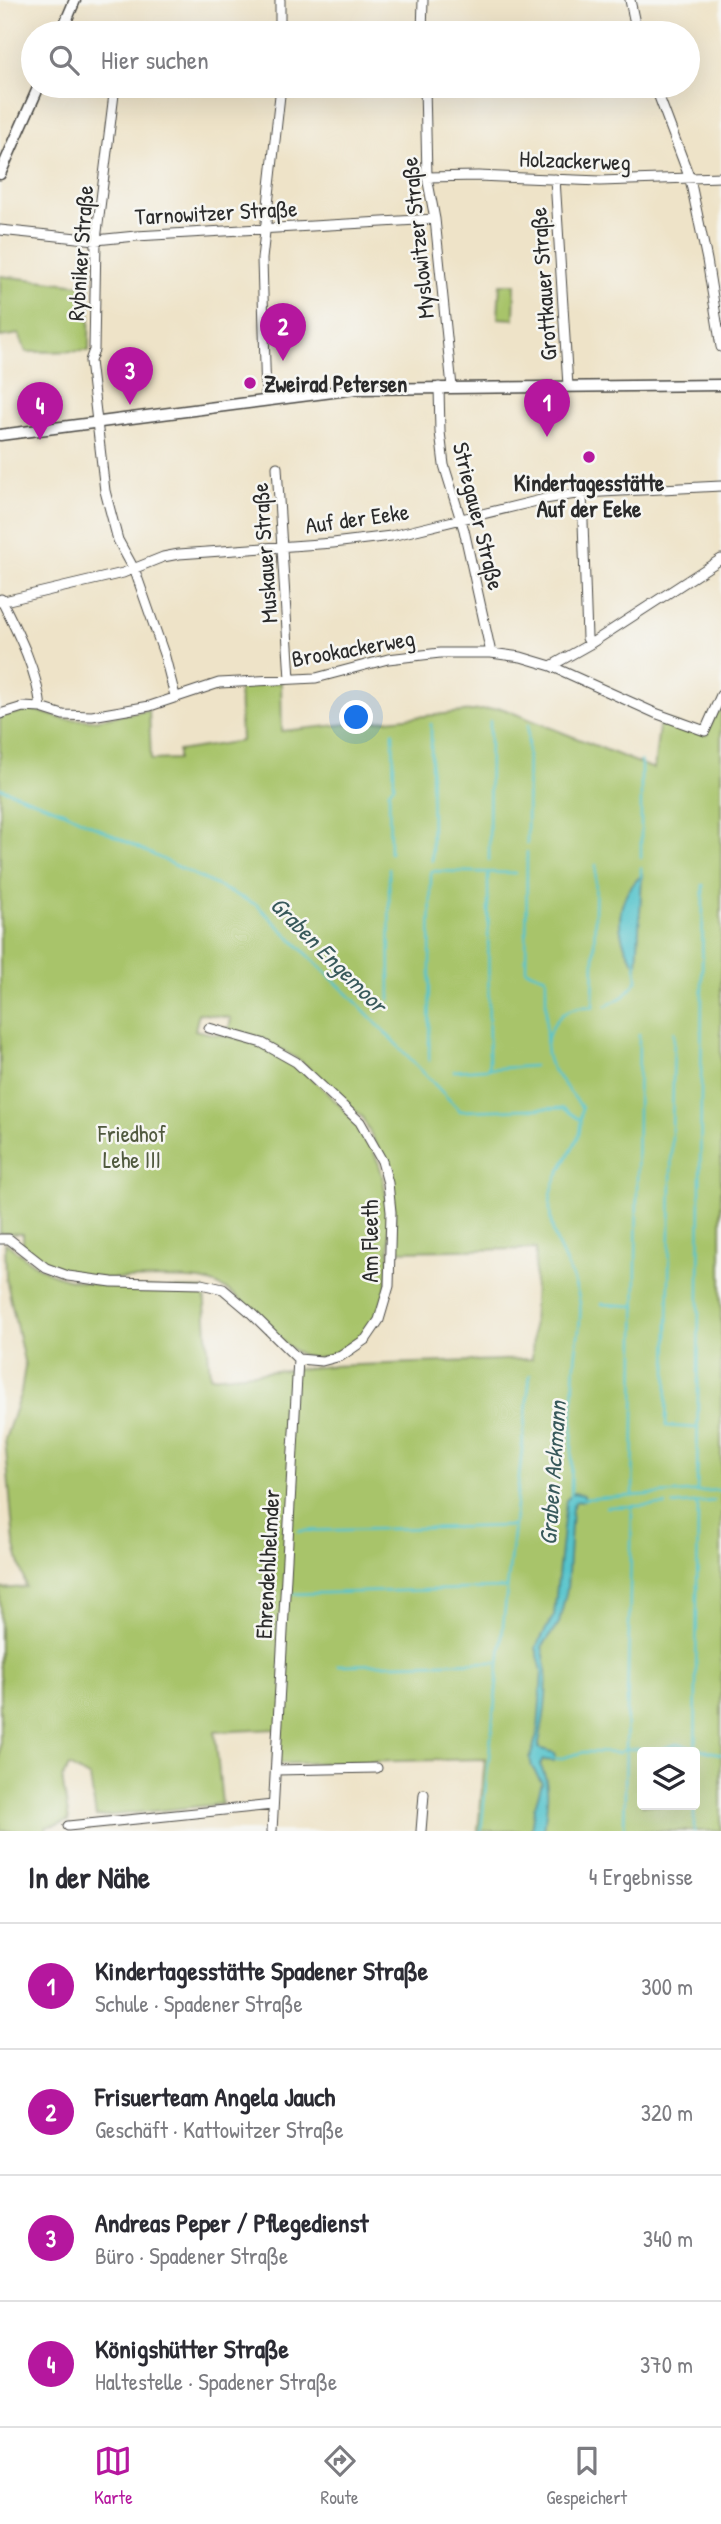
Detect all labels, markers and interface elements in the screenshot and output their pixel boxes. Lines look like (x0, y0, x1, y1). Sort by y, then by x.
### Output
search box (21, 21, 700, 98)
icon: search (45, 41, 83, 79)
text: Hier suchen (101, 42, 209, 77)
street label: Holzackerweg (519, 143, 631, 177)
street label: Myslowitzer Straße (393, 156, 441, 320)
street label: Rybniker Straße (60, 184, 100, 322)
street label: Tarnowitzer Straße (134, 192, 298, 232)
street label: Grottkauer Straße (522, 206, 564, 362)
pin: 2 (260, 303, 306, 361)
pin: 3 (107, 347, 153, 405)
place label: Zweirad Petersen (264, 368, 407, 399)
marker: Zweirad Petersen (242, 375, 258, 391)
pin: 1 (524, 379, 570, 437)
pin: 4 (17, 382, 63, 440)
street label: Striegauer Straße (446, 439, 512, 593)
marker: Kindertagesstätte Auf der Eeke (581, 449, 597, 465)
place label: Kindertagesstätte Auf der Eeke (514, 467, 665, 524)
street label: Muskauer Straße (244, 482, 284, 624)
street label: Auf der Eeke (303, 495, 411, 541)
street label: Brookackerweg (289, 622, 417, 674)
your location (339, 700, 373, 734)
water label: Graben Engemoor (263, 889, 396, 1022)
park label: Friedhof Lehe III (97, 1118, 167, 1175)
street label: Am Fleeth (354, 1199, 385, 1282)
water label: Graben Ackmann (531, 1398, 573, 1546)
street label: Ehrendehlhelmder (248, 1488, 286, 1640)
map controls (637, 1747, 700, 1810)
button: layers (637, 1747, 700, 1810)
text: In der Nähe (28, 1857, 150, 1897)
text: 4 Ergebnisse (589, 1861, 693, 1892)
text: Kindertagesstätte Spadener Straße (95, 1953, 428, 1988)
text: 1 (47, 1971, 55, 2002)
text: 300 m (641, 1971, 693, 2002)
text: Schule · Spadener Straße (95, 1988, 303, 2019)
text: Frisuerteam Angela Jauch (95, 2079, 335, 2114)
text: 2 (46, 2097, 56, 2128)
text: 320 m (641, 2097, 693, 2128)
text: Geschäft · Kattowitzer Straße (95, 2114, 344, 2145)
text: Andreas Peper / Pflegedienst (95, 2205, 369, 2240)
text: 3 (46, 2223, 56, 2254)
text: 340 m (643, 2223, 693, 2254)
text: Büro · Spadener Straße (95, 2240, 288, 2271)
text: Königshütter Straße (95, 2331, 289, 2366)
text: 4 (47, 2349, 55, 2380)
text: 370 m (640, 2349, 693, 2380)
text: Haltestelle · Spadener Straße (95, 2366, 337, 2397)
tab: Karte (94, 2442, 133, 2510)
tab: Route (321, 2442, 359, 2510)
tab: Gespeichert (546, 2442, 627, 2510)

